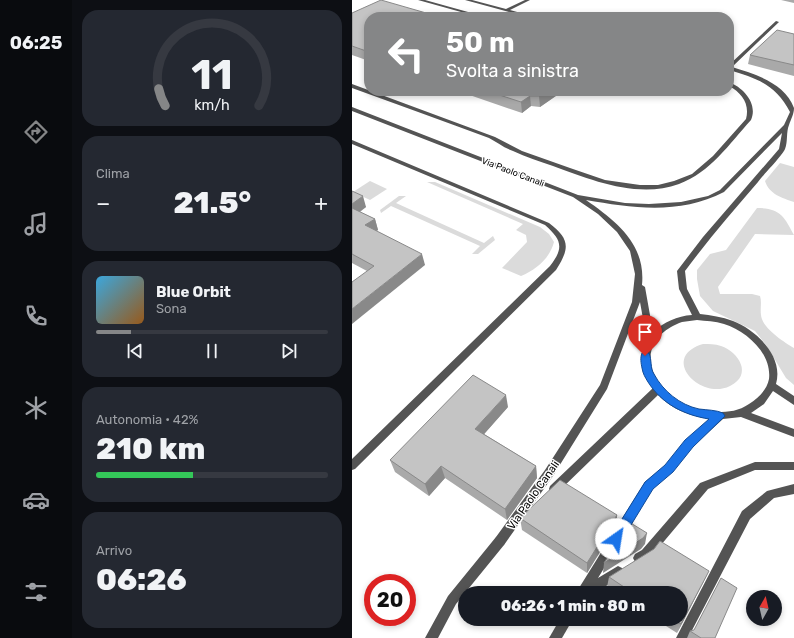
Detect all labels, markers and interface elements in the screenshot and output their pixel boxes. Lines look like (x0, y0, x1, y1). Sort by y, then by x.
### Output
text: 50 m (446, 26, 515, 59)
icon: left (380, 28, 432, 80)
text: 06:25 (10, 32, 62, 54)
text: 11 (191, 50, 233, 99)
text: Svolta a sinistra (446, 60, 579, 82)
text: km/h (194, 96, 230, 113)
icon: directions (22, 118, 50, 146)
street label: Via Paolo Canali (480, 155, 546, 189)
text: Clima (96, 166, 130, 181)
text: 21.5° (173, 185, 251, 221)
text: − (96, 190, 110, 217)
text: + (314, 190, 328, 217)
icon: music (22, 210, 50, 238)
text: Blue Orbit (156, 283, 231, 301)
text: Sona (156, 301, 187, 316)
icon: phone (22, 302, 50, 330)
pin (628, 315, 662, 356)
icon: arrive (634, 321, 656, 343)
icon: previous (124, 340, 146, 362)
icon: pause (201, 340, 223, 362)
icon: next (278, 340, 300, 362)
icon: climate (22, 394, 50, 422)
text: Autonomia · 42% (96, 412, 198, 427)
text: 210 km (96, 431, 205, 467)
street label: Via Paolo Canali (505, 458, 562, 532)
icon: car (22, 486, 50, 514)
position arrow (595, 518, 637, 560)
text: Arrivo (96, 543, 132, 558)
text: 06:26 (96, 562, 187, 598)
speed limit sign: 20 (364, 574, 416, 626)
icon: filters (22, 578, 50, 606)
north arrow (746, 590, 782, 626)
map controls (746, 590, 782, 626)
text: 06:26 · 1 min · 80 m (501, 597, 645, 615)

